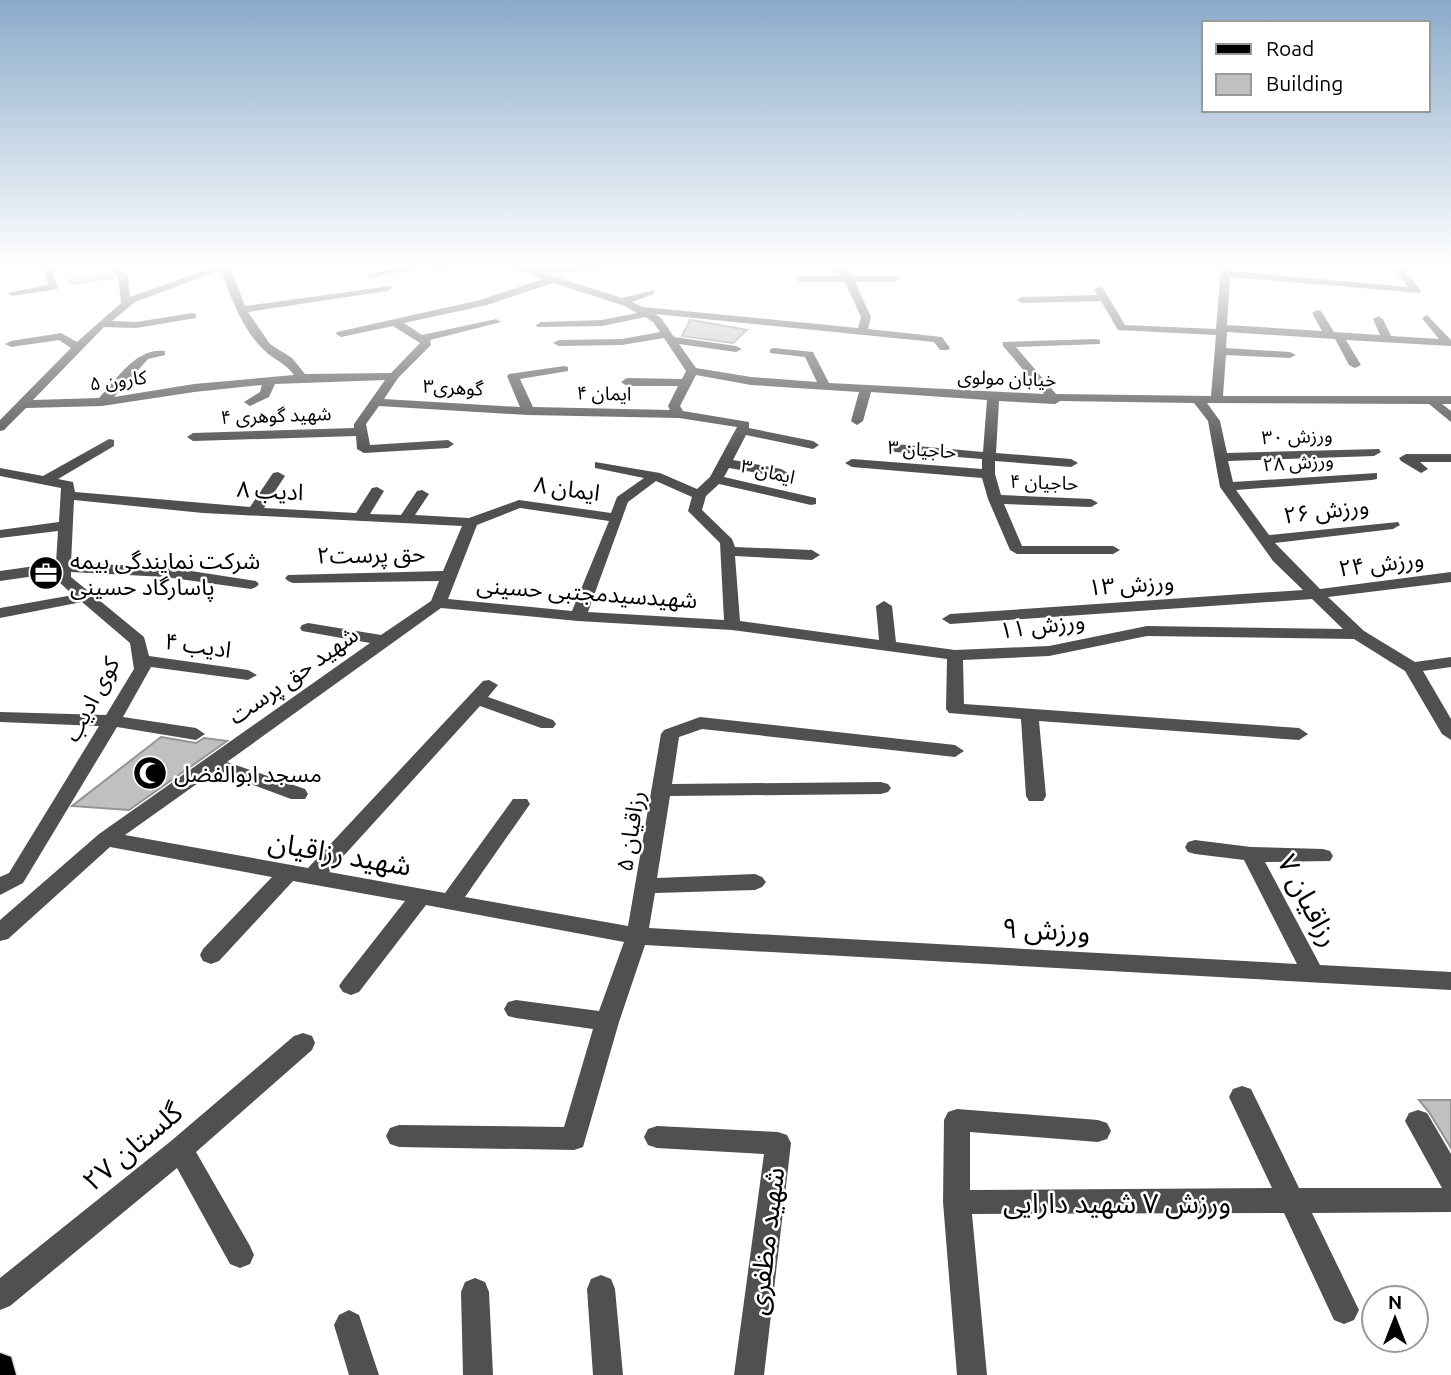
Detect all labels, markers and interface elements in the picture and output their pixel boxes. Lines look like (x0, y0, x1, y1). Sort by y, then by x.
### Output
legend (1202, 21, 1430, 112)
text: Road (1266, 36, 1314, 60)
text: Building (1266, 71, 1343, 95)
street label: کارون ۵ (88, 365, 149, 395)
street label: خیابان مولوی (957, 365, 1057, 392)
street label: گوهری۳ (422, 374, 485, 401)
street label: ایمان ۴ (576, 382, 632, 405)
street label: شهید گوهری ۴ (220, 402, 332, 429)
street label: ورزش ۳۰ (1261, 424, 1333, 449)
street label: حاجیان ۳ (887, 436, 957, 462)
street label: ورزش ۲۸ (1262, 449, 1334, 476)
street label: ایمان ۳ (739, 454, 797, 488)
street label: حاجیان ۴ (1009, 470, 1079, 494)
street label: ایمان ۸ (532, 471, 602, 506)
street label: ادیب ۸ (236, 476, 304, 505)
street label: ورزش ۲۶ (1282, 492, 1370, 530)
street label: حق پرست۲ (316, 541, 426, 571)
street label: ورزش ۲۴ (1337, 545, 1425, 583)
place label: شرکت نمایندگی بیمه پاسارگاد حسینی (70, 548, 260, 602)
office icon: شرکت نمایندگی بیمه پاسارگاد حسینی (27, 554, 65, 592)
street label: ورزش ۱۳ (1087, 569, 1175, 601)
street label: شهیدسیدمجتبی حسینی (476, 572, 698, 613)
street label: ورزش ۱۱ (998, 607, 1086, 645)
street label: شهید حق پرست (224, 621, 364, 731)
street label: ادیب ۴ (163, 628, 233, 663)
street label: کوی ادیب (58, 652, 126, 746)
mosque icon: مسجد ابوالفضل (131, 754, 169, 792)
place label: مسجد ابوالفضل (174, 761, 322, 788)
street label: رزاقیان ۵ (611, 789, 651, 874)
street label: شهید رزاقیان (266, 825, 414, 883)
street label: رزاقیان ۷ (1270, 849, 1346, 952)
street label: ورزش ۹ (1001, 911, 1091, 949)
street label: گلستان ۲۷ (76, 1095, 189, 1197)
street label: شهید مظفری (741, 1165, 791, 1317)
street label: ورزش ۷ شهید دارایی (1003, 1187, 1231, 1220)
north arrow (1360, 1284, 1430, 1354)
text: N (1388, 1291, 1402, 1313)

